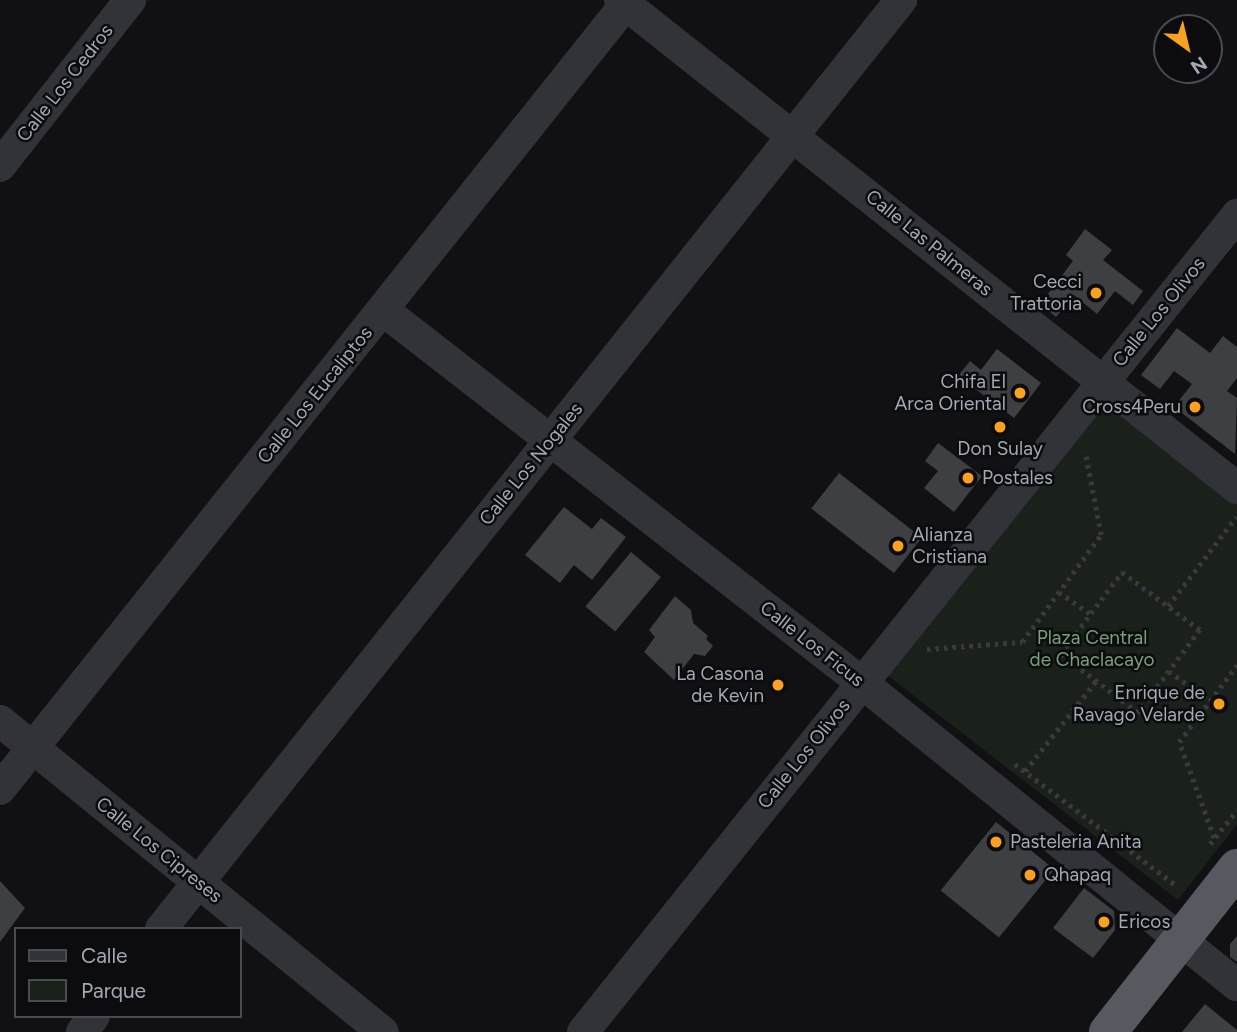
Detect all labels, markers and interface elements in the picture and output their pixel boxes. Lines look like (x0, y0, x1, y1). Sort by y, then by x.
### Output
north arrow (1153, 14, 1223, 84)
street label: Calle Los Cedros (12, 20, 118, 146)
text: N (1186, 52, 1211, 79)
street label: Calle Las Palmeras (861, 185, 997, 301)
street label: Calle Los Olivos (1108, 253, 1210, 371)
place label: Cecci Trattoria (1010, 271, 1082, 315)
marker: Cecci Trattoria (1088, 285, 1104, 301)
street label: Calle Los Eucaliptos (253, 322, 377, 468)
place label: Chifa El Arca Oriental (894, 371, 1006, 415)
marker: Chifa El Arca Oriental (1012, 385, 1028, 401)
place label: Cross4Peru (1082, 396, 1181, 418)
street label: Calle Los Nogales (475, 398, 587, 530)
marker: Cross4Peru (1187, 399, 1203, 415)
marker: Don Sulay (992, 419, 1008, 435)
place label: Don Sulay (957, 438, 1043, 460)
place label: Postales (982, 467, 1053, 489)
marker: Postales (960, 470, 976, 486)
place label: Alianza Cristiana (912, 524, 987, 568)
marker: Alianza Cristiana (890, 538, 906, 554)
street label: Calle Los Ficus (755, 596, 869, 692)
park label: Plaza Central de Chaclacayo (1030, 627, 1154, 671)
place label: La Casona de Kevin (676, 663, 764, 707)
marker: La Casona de Kevin (770, 677, 786, 693)
place label: Enrique de Ravago Velarde (1073, 682, 1205, 726)
street label: Calle Los Olivos (753, 695, 855, 813)
marker: Enrique de Ravago Velarde (1211, 696, 1227, 712)
street label: Calle Los Cipreses (91, 792, 227, 908)
place label: Pasteleria Anita (1010, 831, 1141, 853)
marker: Pasteleria Anita (988, 834, 1004, 850)
place label: Qhapaq (1044, 864, 1111, 886)
marker: Qhapaq (1022, 867, 1038, 883)
place label: Ericos (1118, 911, 1170, 933)
marker: Ericos (1096, 914, 1112, 930)
legend (14, 927, 242, 1018)
text: Calle (81, 943, 128, 968)
text: Parque (81, 978, 146, 1003)

